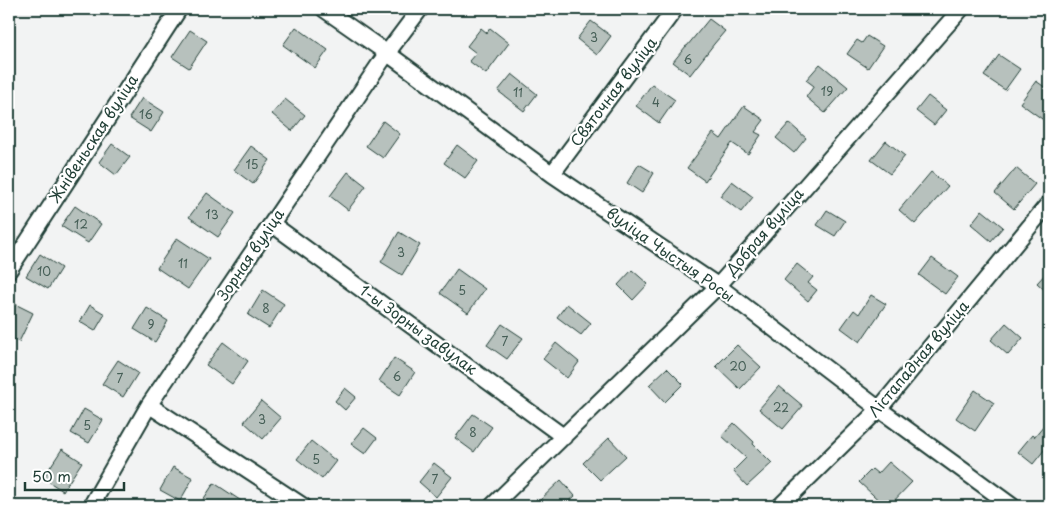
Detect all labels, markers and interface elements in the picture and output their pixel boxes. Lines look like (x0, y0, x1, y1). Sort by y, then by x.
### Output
house number: 3 (590, 28, 598, 46)
street label: Святочная вуліца (564, 31, 662, 151)
house number: 6 (684, 50, 692, 68)
street label: Жнівеньская вуліца (42, 69, 143, 207)
house number: 19 (821, 82, 833, 100)
house number: 11 (513, 83, 523, 101)
house number: 4 (652, 93, 660, 111)
house number: 16 (139, 105, 153, 123)
house number: 15 (245, 155, 259, 173)
street label: Добрая вуліца (719, 182, 809, 281)
street label: вуліца Чыстыя Росы (602, 201, 740, 307)
street label: Зорная вуліца (211, 203, 289, 305)
house number: 13 (205, 205, 219, 223)
house number: 12 (74, 215, 88, 233)
house number: 3 (397, 243, 405, 261)
house number: 11 (178, 254, 188, 272)
house number: 10 (37, 262, 51, 280)
street label: 1-ы Зорны завулак (355, 278, 483, 379)
house number: 5 (458, 281, 466, 299)
street label: Лістападная вуліца (862, 294, 974, 421)
house number: 8 (262, 299, 270, 317)
house number: 9 (147, 315, 155, 333)
house number: 7 (502, 332, 509, 350)
house number: 20 (729, 357, 747, 375)
house number: 6 (393, 367, 401, 385)
house number: 7 (117, 369, 124, 387)
house number: 22 (773, 398, 789, 416)
house number: 3 (258, 410, 266, 428)
house number: 5 (83, 416, 91, 434)
house number: 8 (469, 423, 477, 441)
house number: 5 (312, 450, 320, 468)
scale bar (25, 460, 124, 492)
text: 50 m (32, 464, 71, 487)
house number: 7 (432, 470, 439, 488)

